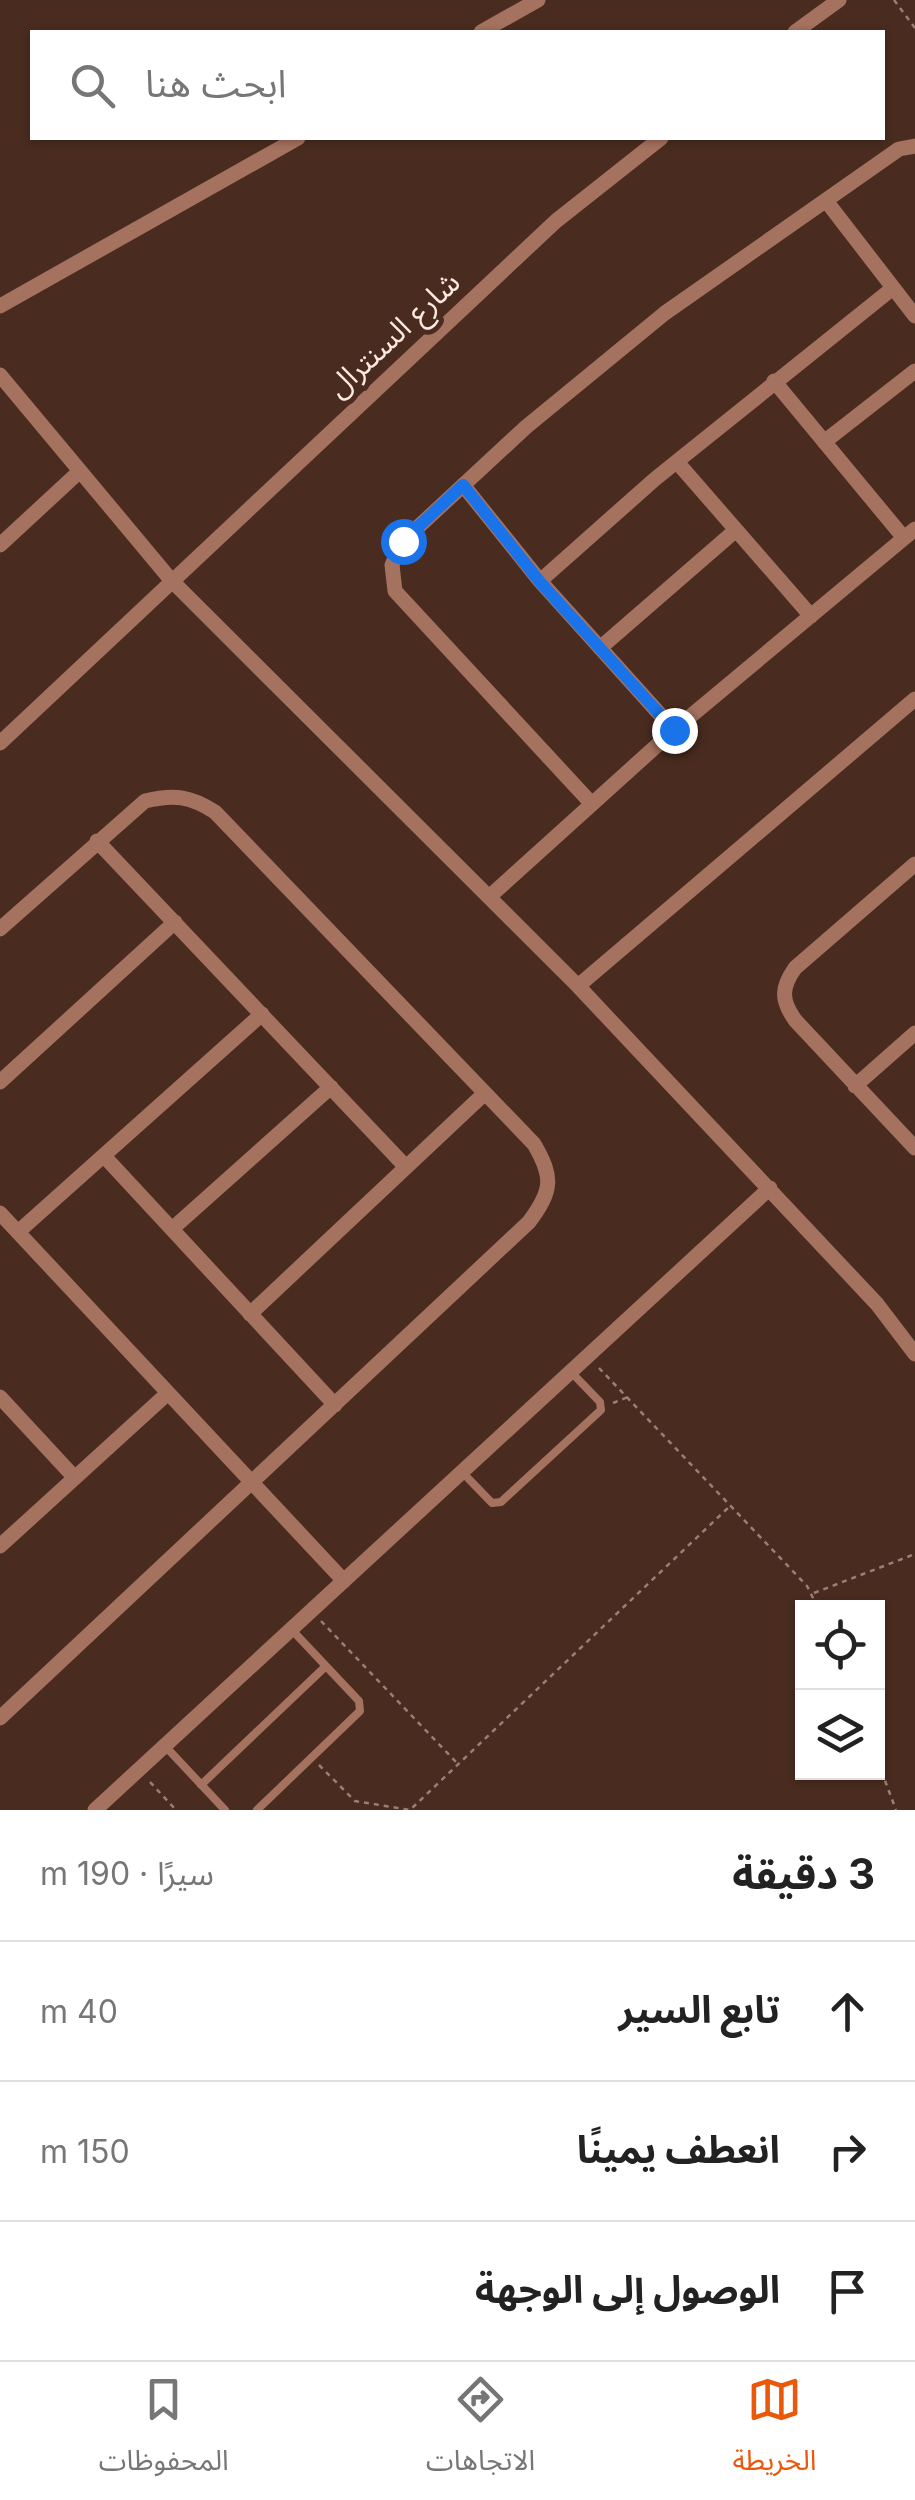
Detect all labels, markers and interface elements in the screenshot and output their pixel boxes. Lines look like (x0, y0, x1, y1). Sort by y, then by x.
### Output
search box (30, 30, 885, 140)
icon: search (65, 58, 120, 113)
text: ابحث هنا (145, 60, 287, 106)
street label: شارع السنترال (319, 264, 470, 408)
route start (381, 519, 427, 565)
route end (652, 708, 698, 754)
map controls (795, 1600, 885, 1780)
button: locate (795, 1600, 885, 1690)
button: layers (795, 1690, 885, 1780)
text: 3 دقيقة (732, 1848, 875, 1899)
text: سيرًا · 190 m (40, 1854, 214, 1893)
icon: ahead (820, 1984, 875, 2039)
text: تابع السير (619, 1986, 780, 2032)
text: 40 m (40, 1992, 118, 2031)
icon: right (820, 2124, 875, 2179)
text: انعطف يمينًا (577, 2126, 780, 2172)
text: 150 m (40, 2132, 130, 2171)
icon: arrive (820, 2264, 875, 2319)
text: الوصول إلى الوجهة (475, 2266, 780, 2312)
tab: المحفوظات (99, 2372, 229, 2491)
tab: الاتجاهات (426, 2372, 535, 2491)
tab: الخريطة (732, 2372, 816, 2491)

